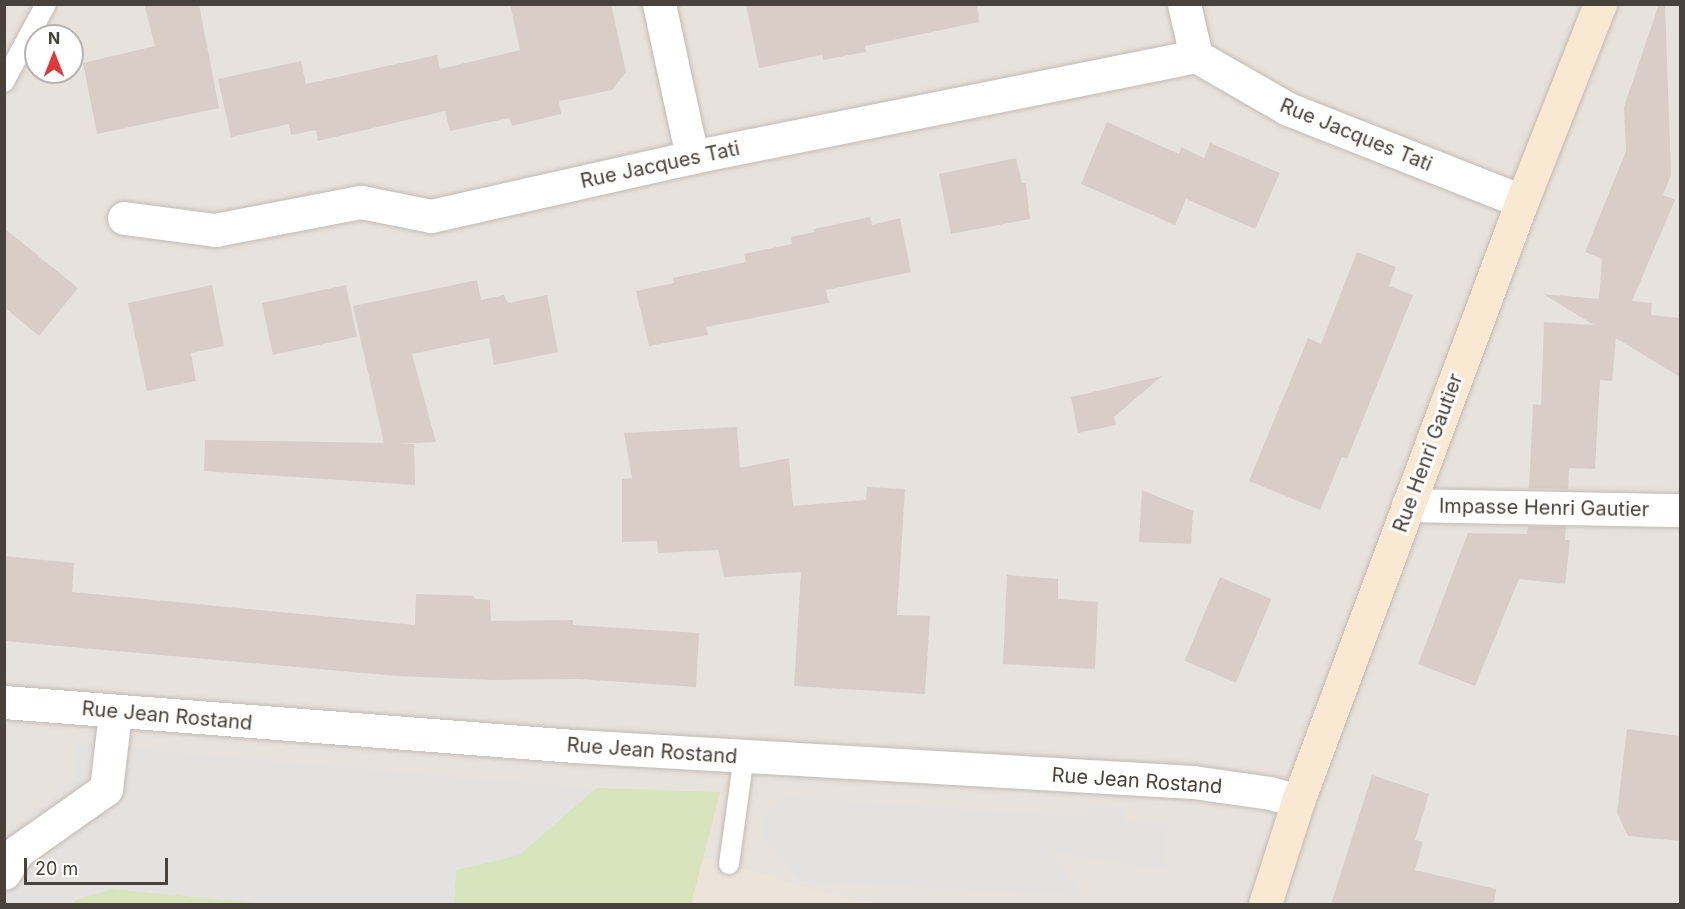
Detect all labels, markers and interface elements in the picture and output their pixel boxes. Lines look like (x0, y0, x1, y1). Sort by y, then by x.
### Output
north arrow (24, 24, 84, 84)
text: N (48, 28, 60, 48)
street label: Rue Jacques Tati (1276, 94, 1436, 176)
street label: Rue Jacques Tati (578, 136, 742, 194)
street label: Rue Henri Gautier (1388, 370, 1468, 536)
street label: Impasse Henri Gautier (1439, 494, 1649, 522)
street label: Rue Jean Rostand (81, 697, 253, 735)
street label: Rue Jean Rostand (566, 733, 738, 769)
street label: Rue Jean Rostand (1051, 763, 1223, 799)
scale bar (27, 846, 171, 884)
text: 20 m (35, 858, 78, 879)

